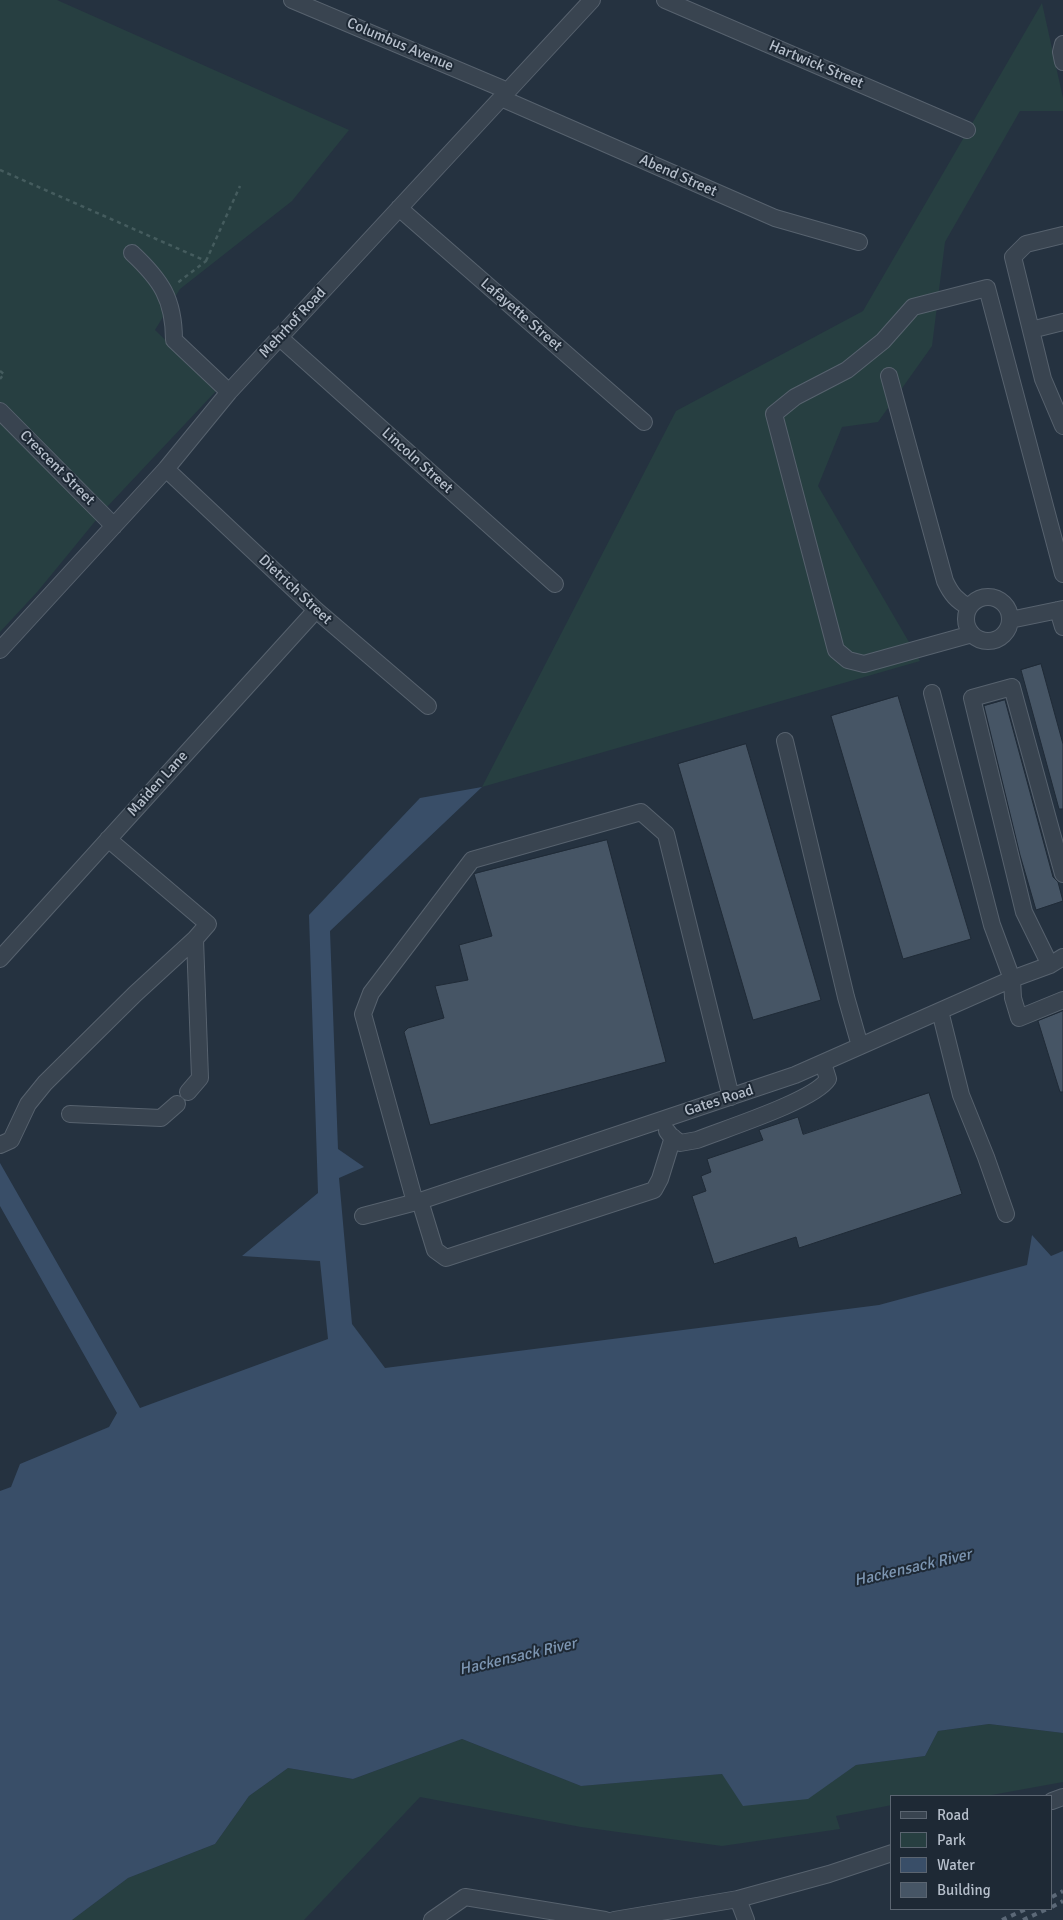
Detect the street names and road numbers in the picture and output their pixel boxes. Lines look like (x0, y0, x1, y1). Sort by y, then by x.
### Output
street label: Columbus Avenue (344, 14, 456, 76)
street label: Hartwick Street (766, 37, 866, 93)
street label: Abend Street (636, 151, 720, 201)
street label: Lafayette Street (476, 275, 566, 355)
street label: Mehrhof Road (256, 284, 330, 362)
street label: Lincoln Street (378, 424, 456, 498)
street label: Crescent Street (16, 427, 98, 509)
street label: Dietrich Street (254, 551, 336, 629)
street label: Maiden Lane (124, 748, 192, 820)
street label: Gates Road (682, 1081, 756, 1121)

